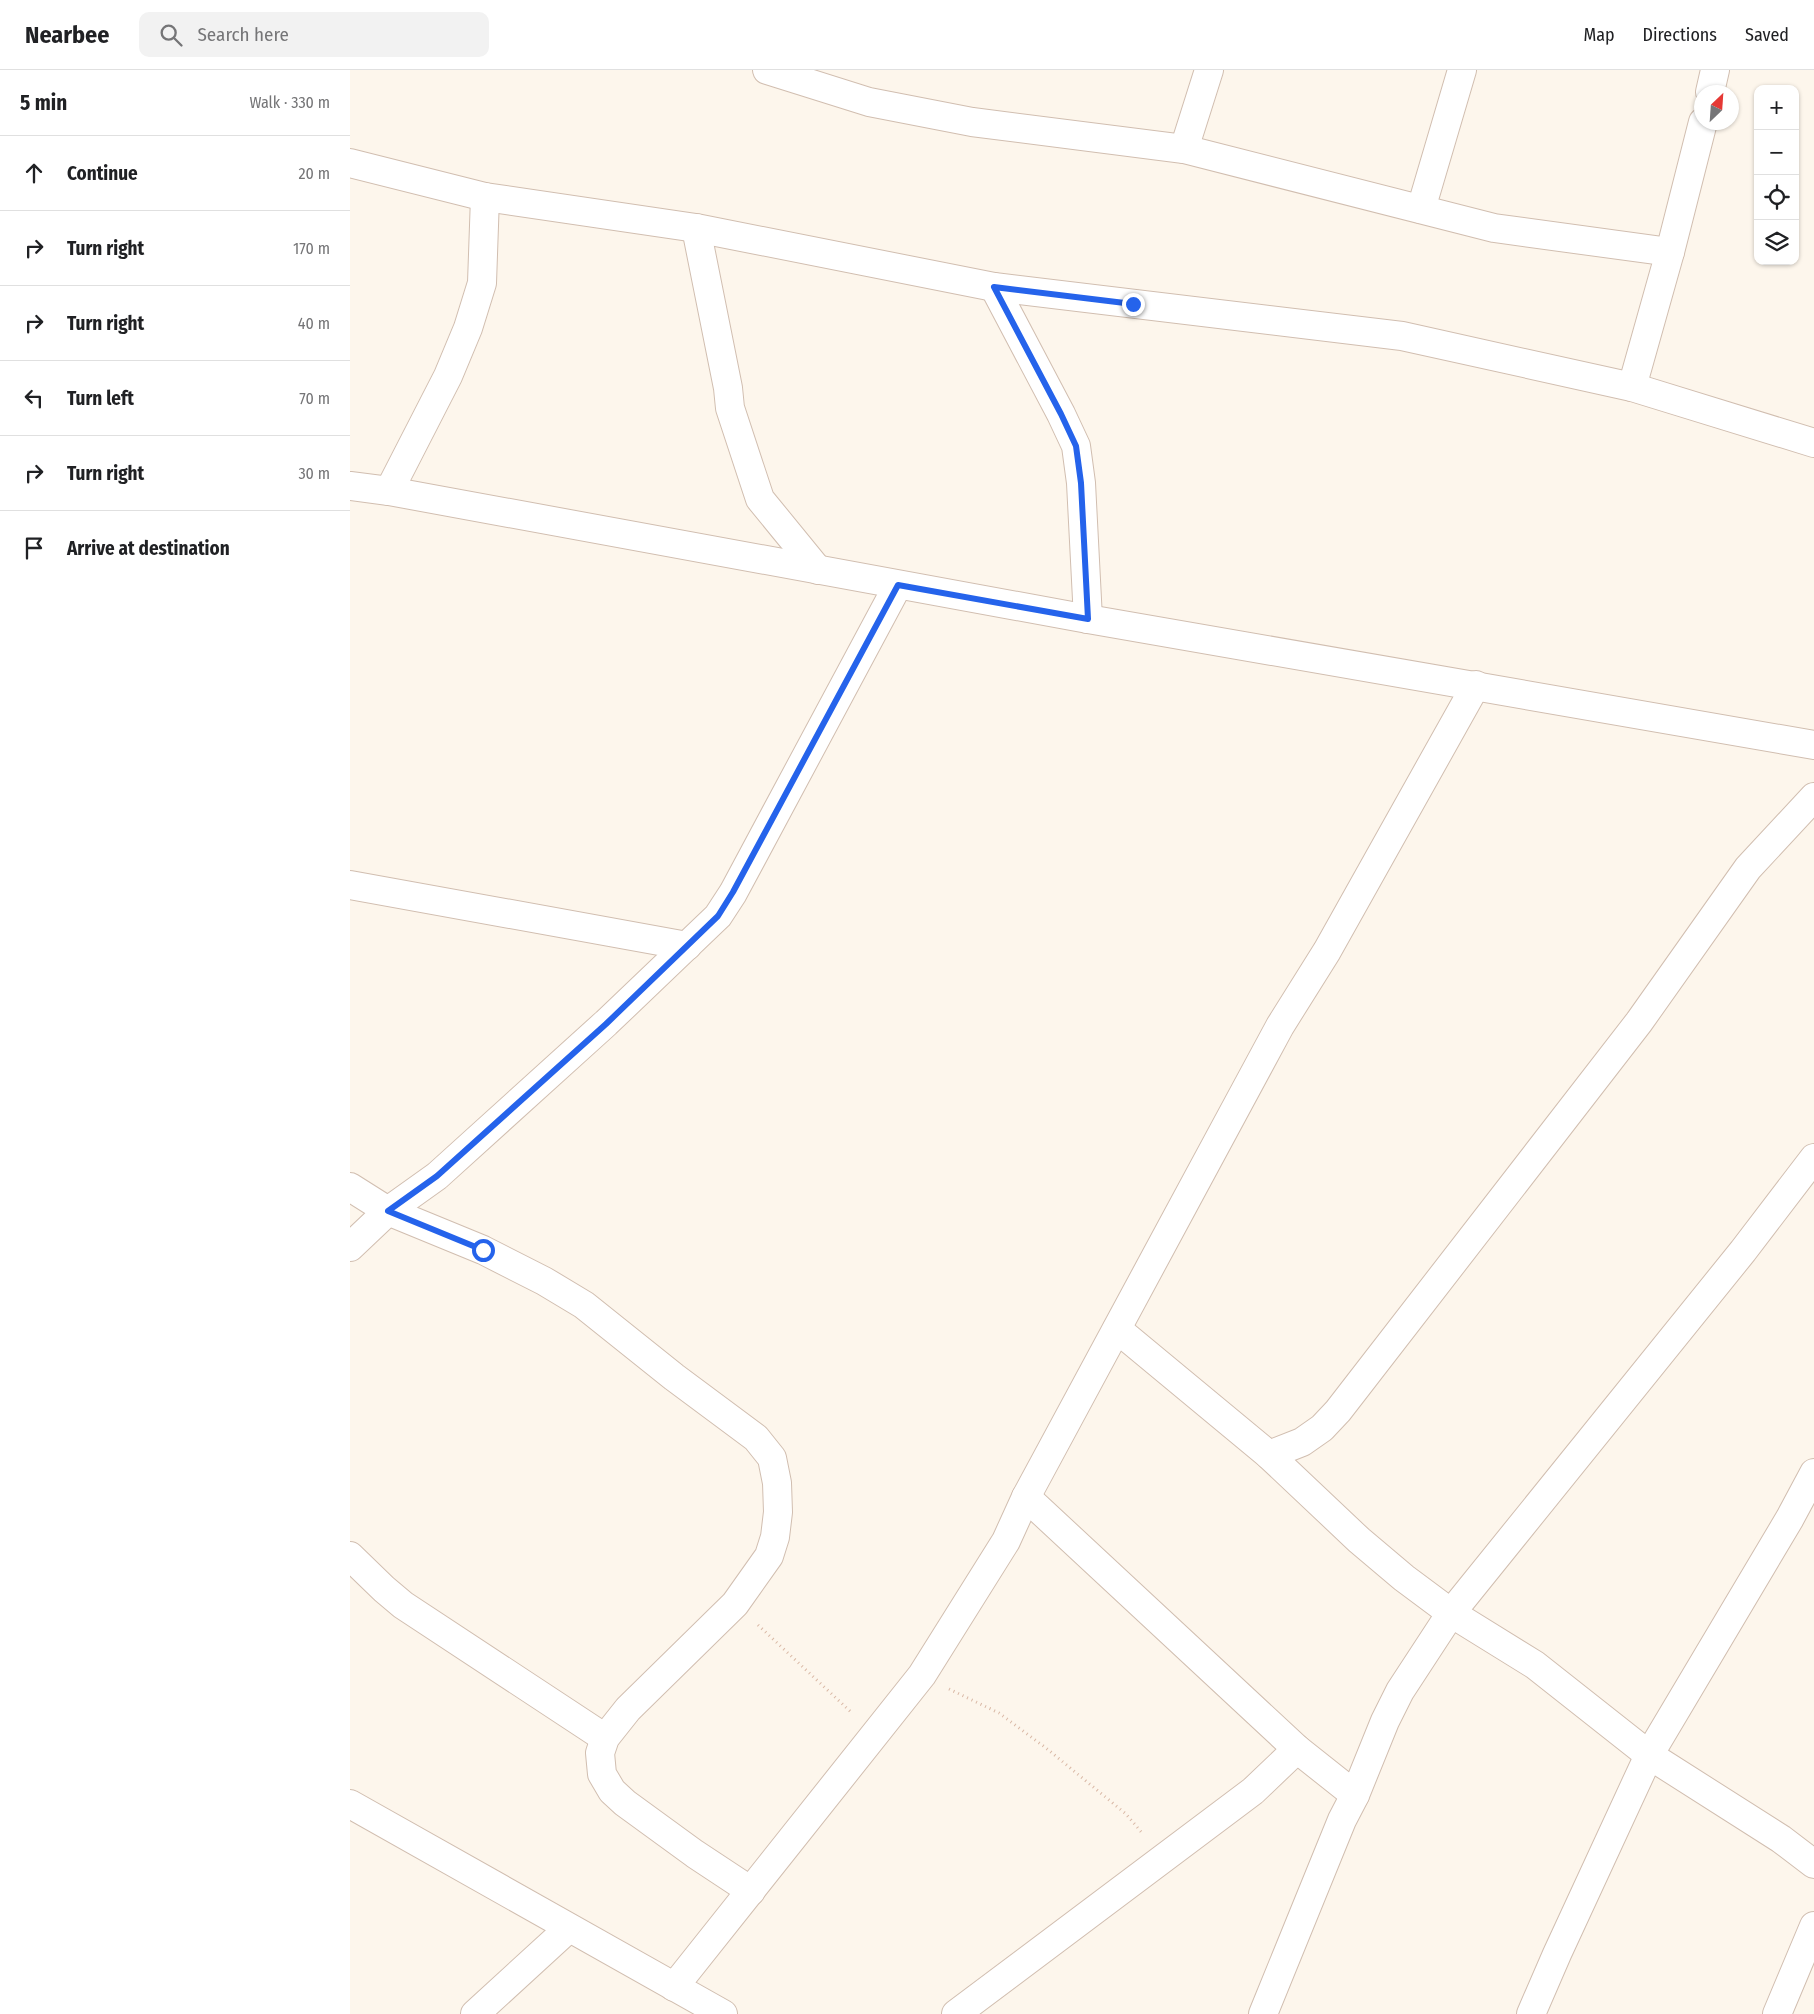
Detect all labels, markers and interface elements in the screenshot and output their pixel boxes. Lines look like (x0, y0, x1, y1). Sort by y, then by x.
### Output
search box (139, 12, 489, 57)
text: Nearbee (25, 21, 109, 49)
icon: search (157, 21, 185, 49)
text: Search here (197, 23, 289, 46)
text: Map (1583, 24, 1615, 46)
text: Directions (1643, 24, 1717, 46)
text: Saved (1745, 24, 1789, 46)
north arrow (1694, 85, 1739, 130)
map controls (1754, 85, 1799, 265)
button: + (1754, 85, 1799, 130)
text: 5 min (20, 90, 67, 116)
text: Walk · 330 m (249, 93, 330, 112)
button: − (1754, 130, 1799, 175)
icon: ahead (20, 159, 48, 187)
text: Continue (67, 162, 138, 185)
text: 20 m (299, 164, 330, 183)
button: locate (1754, 175, 1799, 220)
button: layers (1754, 220, 1799, 265)
icon: right (20, 234, 48, 262)
text: Turn right (67, 237, 144, 260)
text: 170 m (293, 239, 330, 258)
route end (1122, 293, 1145, 316)
icon: right (20, 309, 48, 337)
text: Turn right (67, 312, 144, 335)
text: 40 m (298, 314, 330, 333)
icon: left (20, 384, 48, 412)
text: Turn left (67, 387, 134, 410)
text: 70 m (299, 389, 330, 408)
icon: right (20, 459, 48, 487)
text: Turn right (67, 462, 144, 485)
text: 30 m (298, 464, 330, 483)
icon: arrive (20, 534, 48, 562)
text: Arrive at destination (67, 537, 230, 560)
route start (472, 1239, 495, 1262)

